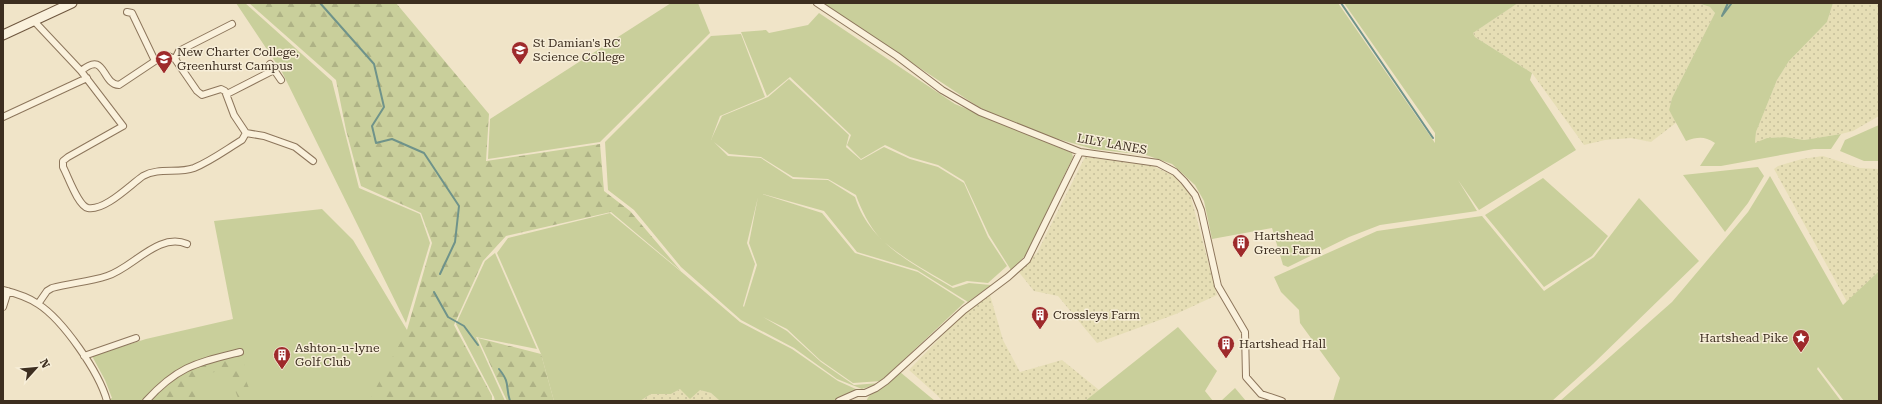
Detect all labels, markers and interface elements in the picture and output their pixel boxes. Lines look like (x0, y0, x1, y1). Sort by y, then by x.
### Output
place label: St Damian's RC Science College (533, 36, 625, 64)
school or university icon: St Damian's RC Science College (510, 40, 530, 65)
place label: New Charter College, Greenhurst Campus (177, 45, 299, 73)
school or university icon: New Charter College, Greenhurst Campus (154, 49, 174, 74)
street label: LILY LANES (1076, 131, 1148, 157)
place label: Hartshead Green Farm (1254, 229, 1321, 257)
building icon: Hartshead Green Farm (1231, 233, 1251, 258)
building icon: Crossleys Farm (1030, 305, 1050, 330)
place label: Crossleys Farm (1053, 308, 1140, 322)
place icon: Hartshead Pike (1791, 328, 1811, 353)
place label: Hartshead Pike (1700, 331, 1788, 345)
building icon: Hartshead Hall (1216, 334, 1236, 359)
place label: Hartshead Hall (1239, 337, 1326, 351)
place label: Ashton-u-lyne Golf Club (295, 341, 380, 369)
building icon: Ashton-u-lyne Golf Club (272, 345, 292, 370)
north arrow (16, 348, 56, 388)
text: N (37, 357, 52, 371)

